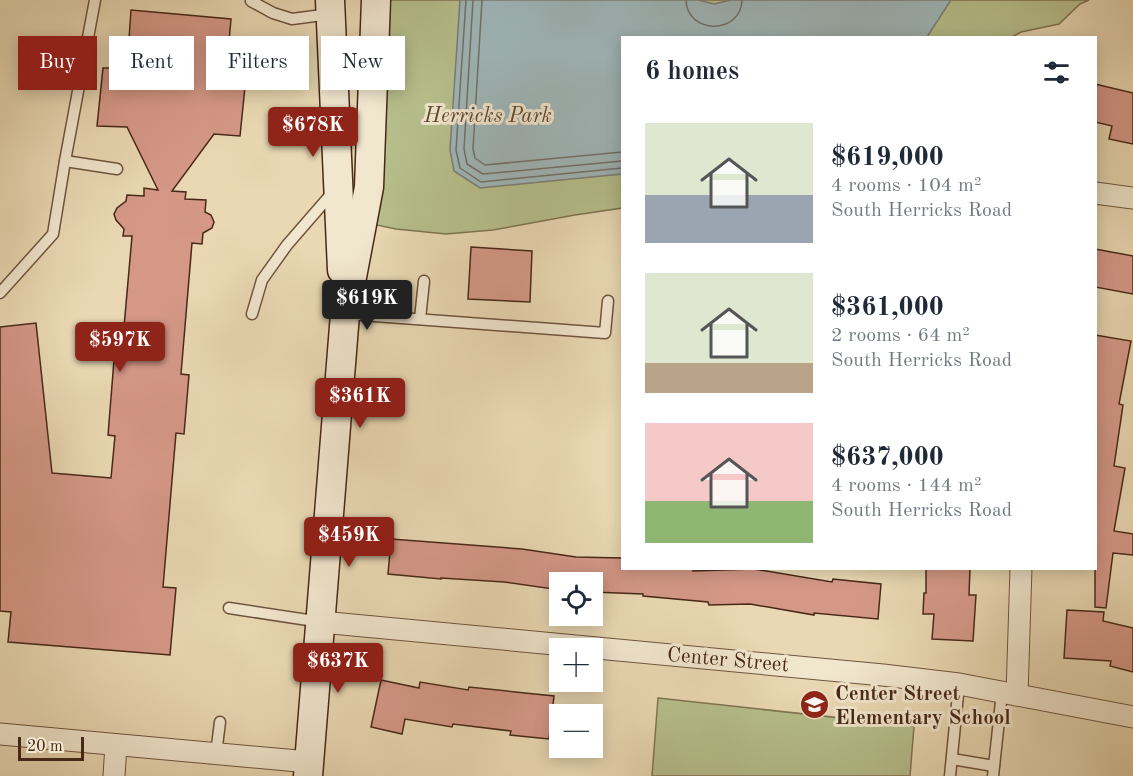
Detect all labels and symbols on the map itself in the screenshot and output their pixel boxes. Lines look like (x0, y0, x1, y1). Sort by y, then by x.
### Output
park label: Herricks Park (423, 106, 552, 127)
pin: $678K (271, 107, 355, 158)
pin: $619K (325, 280, 409, 331)
pin: $597K (78, 322, 162, 373)
pin: $361K (318, 378, 402, 429)
pin: $459K (307, 517, 391, 568)
pin: $637K (296, 643, 380, 694)
street label: Center Street (666, 645, 790, 676)
place label: Center Street Elementary School (835, 684, 1011, 729)
school or university icon: Center Street Elementary School (798, 689, 830, 721)
scale bar (18, 734, 84, 762)

